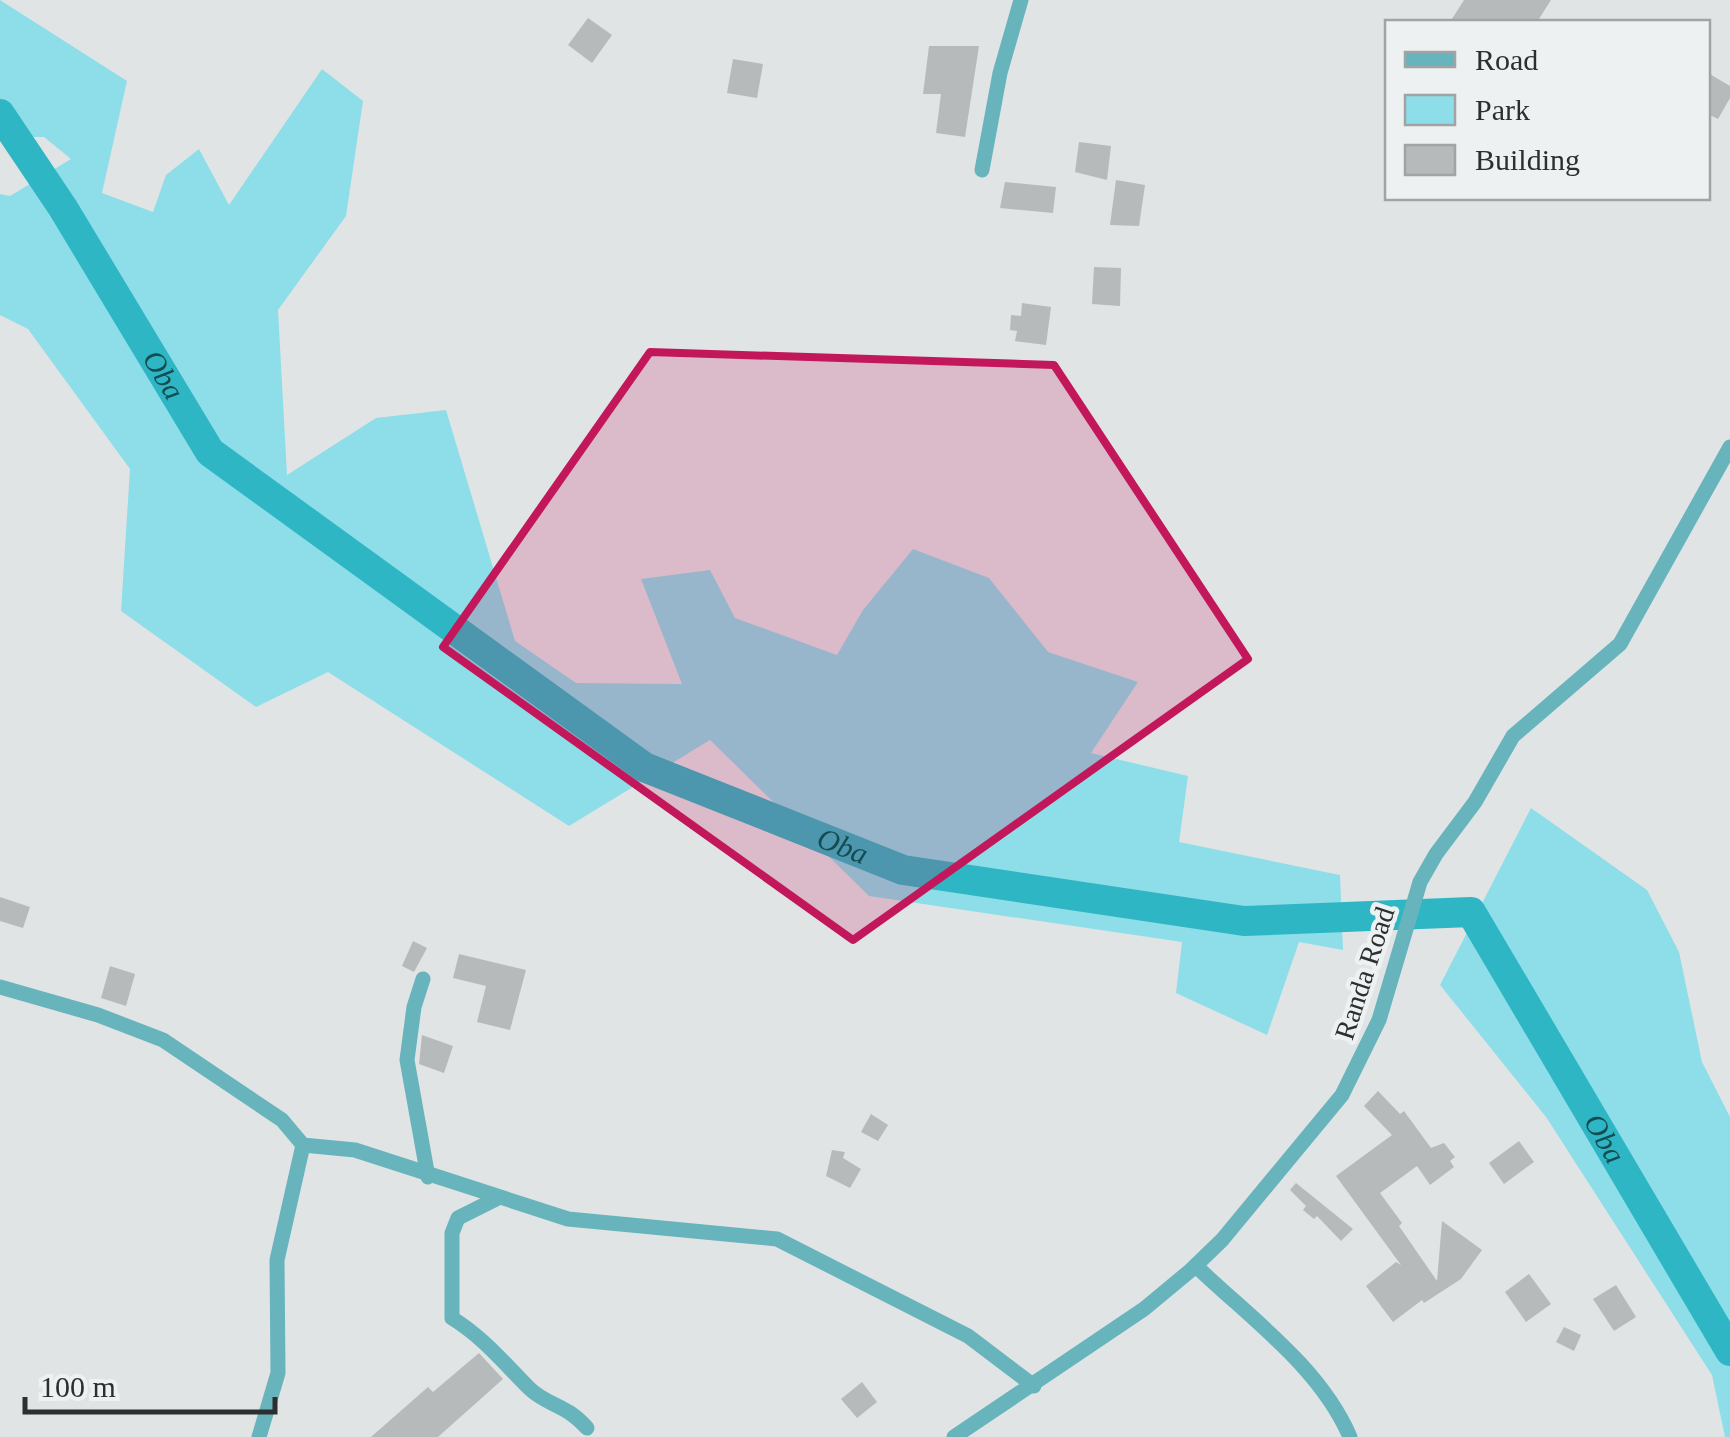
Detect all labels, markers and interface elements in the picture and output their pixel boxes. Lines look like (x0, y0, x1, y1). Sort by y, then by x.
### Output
legend (1385, 20, 1710, 200)
text: Road (1475, 43, 1538, 76)
text: Park (1475, 93, 1530, 126)
text: Building (1475, 143, 1580, 176)
water label: Oba (137, 344, 191, 405)
water label: Oba (813, 821, 873, 870)
street label: Randa Road (1328, 903, 1400, 1043)
water label: Oba (1578, 1108, 1632, 1169)
scale bar (25, 1352, 275, 1414)
text: 100 m (40, 1370, 116, 1403)

